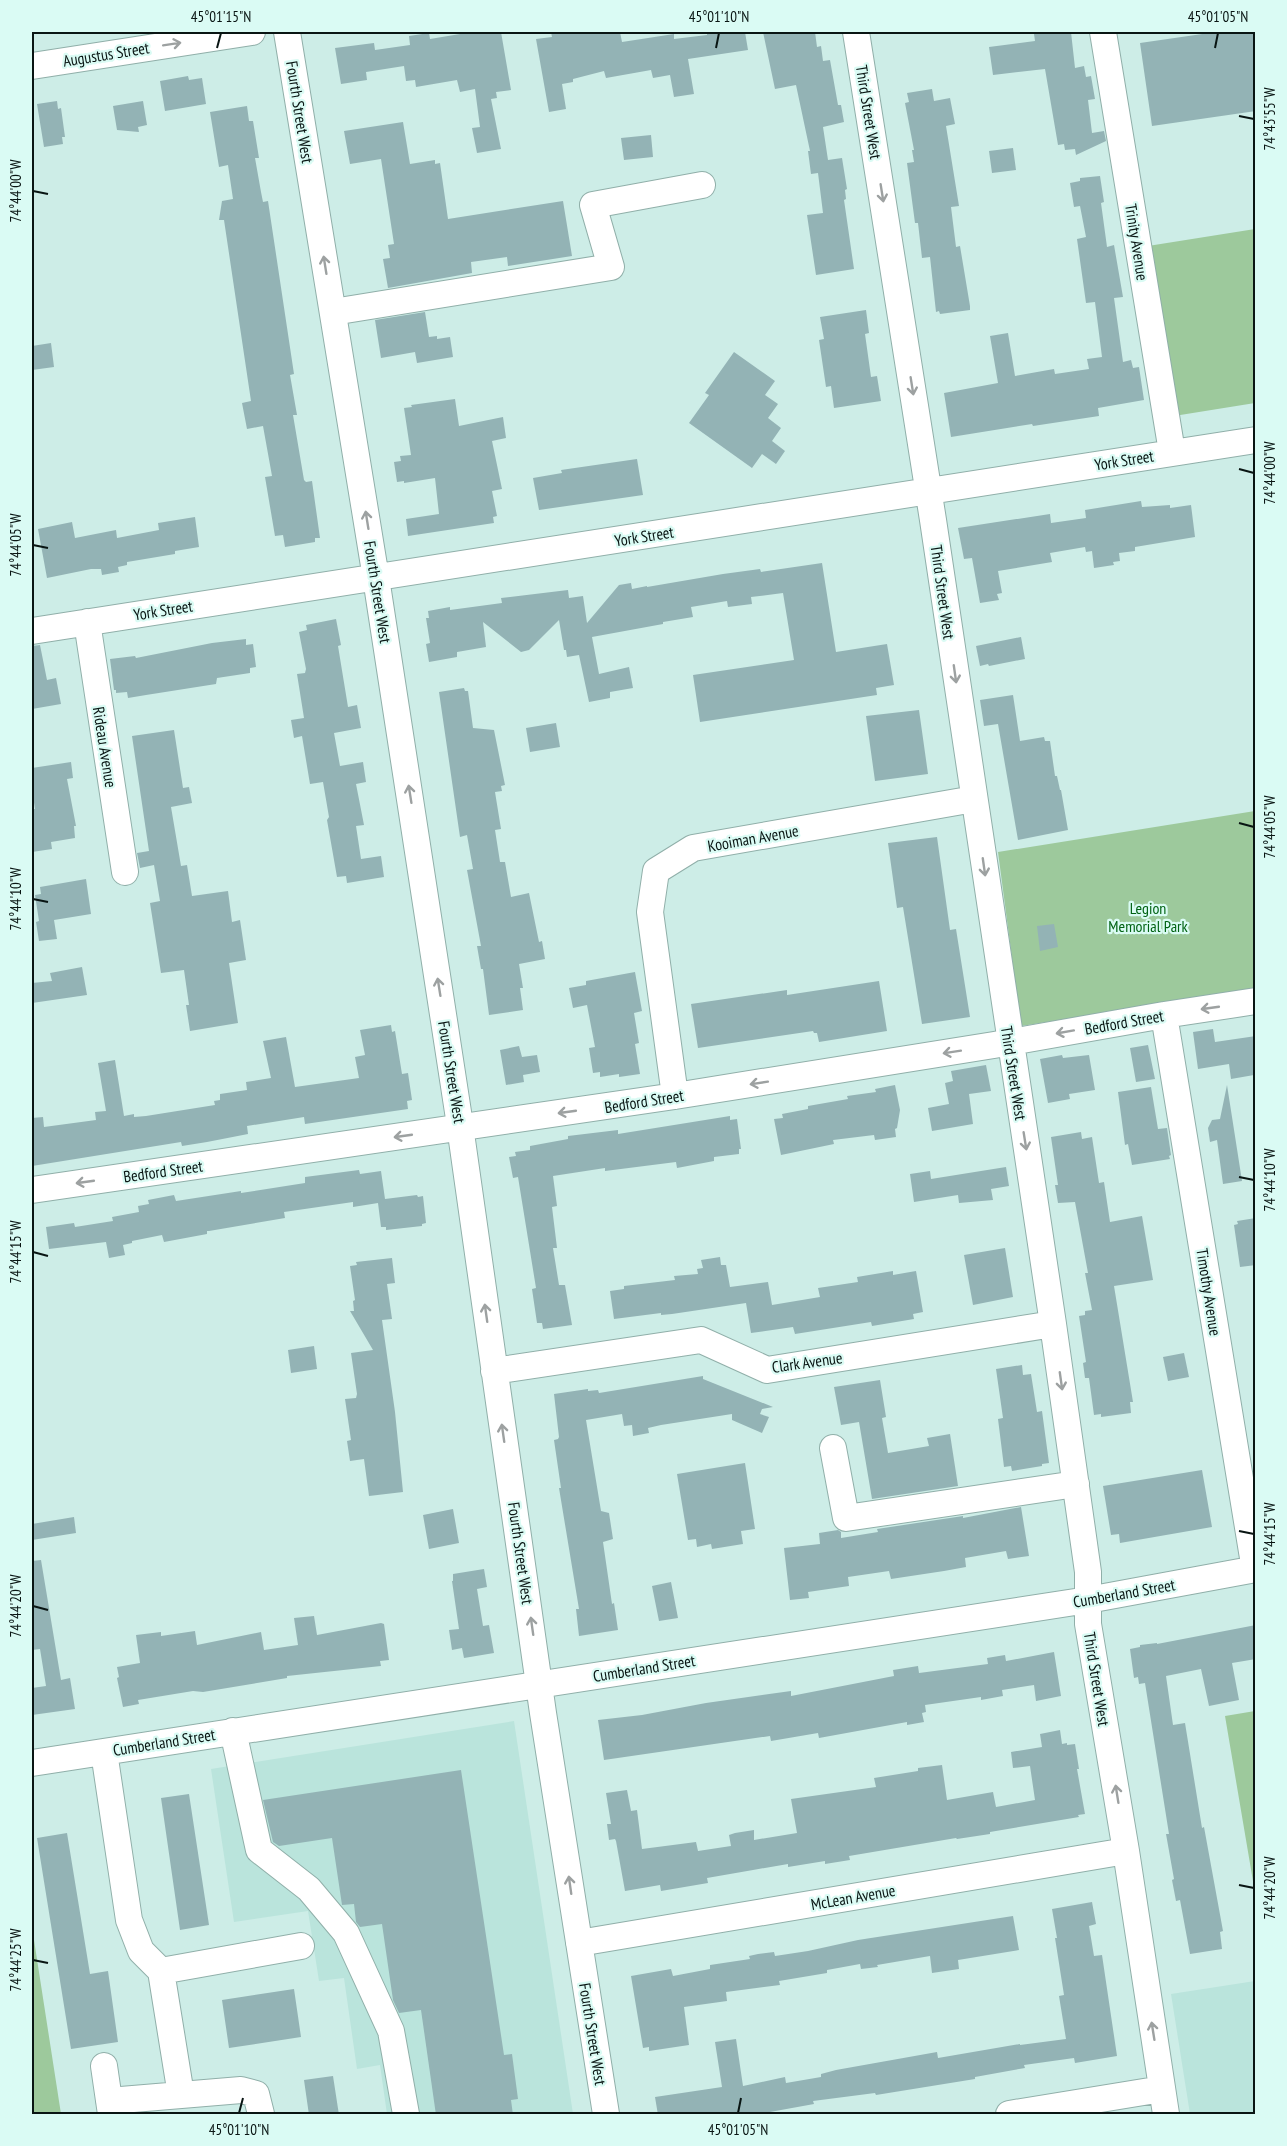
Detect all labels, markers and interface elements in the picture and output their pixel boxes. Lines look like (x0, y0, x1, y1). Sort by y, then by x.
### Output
text: 45°01'15"N (191, 7, 251, 26)
text: 45°01'10"N (689, 7, 749, 26)
text: 45°01'05"N (1188, 7, 1248, 26)
street label: Augustus Street (61, 37, 151, 71)
one-way arrow (162, 38, 182, 49)
street label: Fourth Street West (282, 60, 318, 165)
street label: Third Street West (852, 63, 886, 161)
text: 74°43'55"W (1260, 87, 1279, 151)
text: 74°44'00"W (6, 159, 25, 223)
one-way arrow (876, 183, 887, 202)
street label: Trinity Avenue (1121, 202, 1153, 282)
one-way arrow (319, 256, 330, 276)
one-way arrow (907, 375, 918, 395)
text: 74°44'00"W (1260, 441, 1279, 505)
street label: York Street (1093, 445, 1156, 475)
one-way arrow (361, 510, 372, 530)
text: 74°44'05"W (6, 513, 25, 577)
street label: York Street (613, 521, 676, 551)
street label: Fourth Street West (360, 540, 396, 645)
street label: Third Street West (926, 543, 960, 641)
street label: York Street (132, 595, 195, 625)
one-way arrow (950, 663, 961, 683)
street label: Rideau Avenue (89, 705, 121, 789)
one-way arrow (404, 785, 415, 805)
text: 74°44'05"W (1260, 795, 1279, 859)
street label: Kooiman Avenue (706, 820, 800, 856)
one-way arrow (978, 856, 989, 876)
text: 74°44'10"W (6, 867, 25, 931)
park label: Legion Memorial Park (1108, 898, 1188, 936)
one-way arrow (434, 978, 445, 997)
one-way arrow (1200, 1003, 1220, 1014)
street label: Bedford Street (1083, 1005, 1166, 1039)
street label: Fourth Street West (434, 1020, 470, 1125)
street label: Third Street West (997, 1024, 1031, 1122)
one-way arrow (1055, 1027, 1075, 1038)
one-way arrow (943, 1046, 962, 1057)
one-way arrow (750, 1077, 770, 1088)
street label: Bedford Street (603, 1085, 686, 1117)
one-way arrow (557, 1107, 577, 1118)
one-way arrow (393, 1131, 413, 1142)
one-way arrow (1020, 1131, 1031, 1151)
text: 74°44'10"W (1260, 1148, 1279, 1212)
street label: Bedford Street (122, 1155, 204, 1186)
one-way arrow (76, 1177, 95, 1188)
text: 74°44'15"W (6, 1220, 25, 1284)
street label: Timothy Avenue (1192, 1247, 1226, 1337)
one-way arrow (481, 1304, 492, 1324)
street label: Clark Avenue (770, 1347, 844, 1377)
one-way arrow (1056, 1371, 1067, 1391)
one-way arrow (498, 1424, 509, 1444)
street label: Fourth Street West (504, 1501, 538, 1606)
text: 74°44'15"W (1260, 1502, 1279, 1566)
text: 74°44'20"W (6, 1574, 25, 1638)
street label: Cumberland Street (1072, 1574, 1177, 1612)
one-way arrow (526, 1617, 537, 1637)
street label: Third Street West (1080, 1630, 1114, 1728)
street label: Cumberland Street (592, 1650, 697, 1686)
street label: Cumberland Street (112, 1724, 217, 1760)
one-way arrow (1111, 1784, 1122, 1804)
text: 74°44'20"W (1260, 1856, 1279, 1920)
one-way arrow (565, 1876, 576, 1896)
street label: McLean Avenue (809, 1880, 897, 1914)
text: 74°44'25"W (6, 1928, 25, 1992)
street label: Fourth Street West (575, 1982, 611, 2087)
one-way arrow (1148, 2022, 1159, 2042)
text: 45°01'10"N (209, 2120, 269, 2139)
text: 45°01'05"N (708, 2120, 768, 2139)

